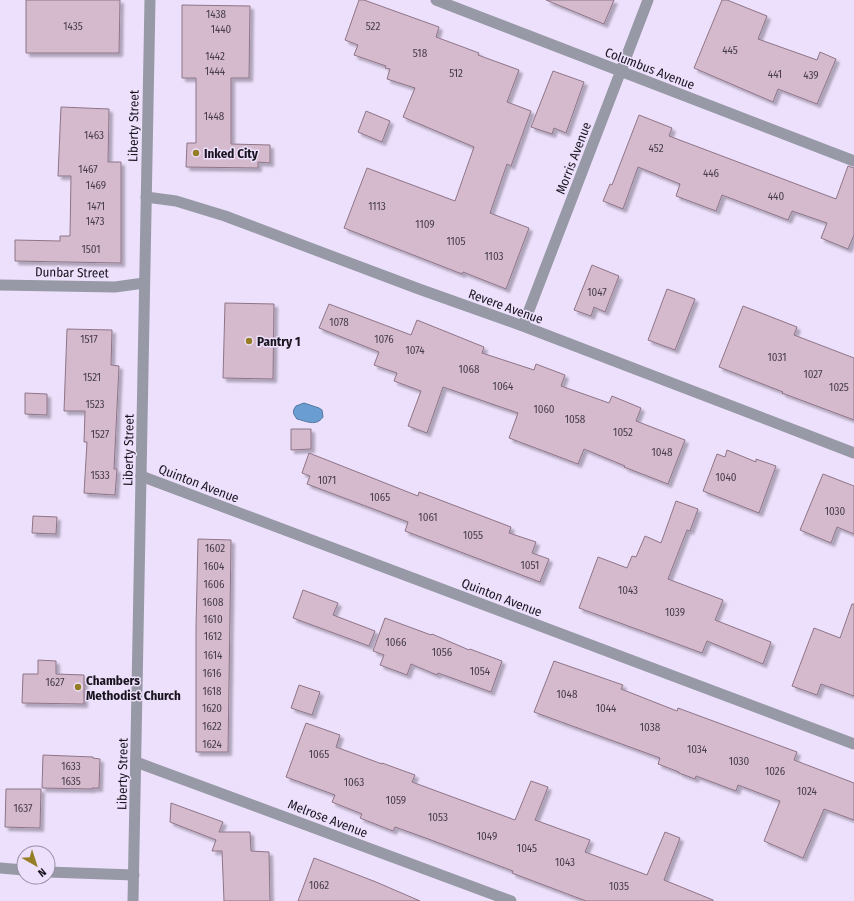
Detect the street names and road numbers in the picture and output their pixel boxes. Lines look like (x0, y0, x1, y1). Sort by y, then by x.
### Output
street label: Columbus Avenue (603, 44, 697, 92)
street label: Liberty Street (125, 89, 142, 162)
street label: Morris Avenue (553, 120, 594, 196)
street label: Dunbar Street (35, 264, 110, 281)
street label: Revere Avenue (467, 286, 545, 327)
street label: Liberty Street (120, 413, 137, 486)
street label: Quinton Avenue (156, 461, 241, 506)
street label: Quinton Avenue (459, 575, 544, 620)
street label: Liberty Street (114, 737, 131, 810)
street label: Melrose Avenue (286, 796, 370, 841)

